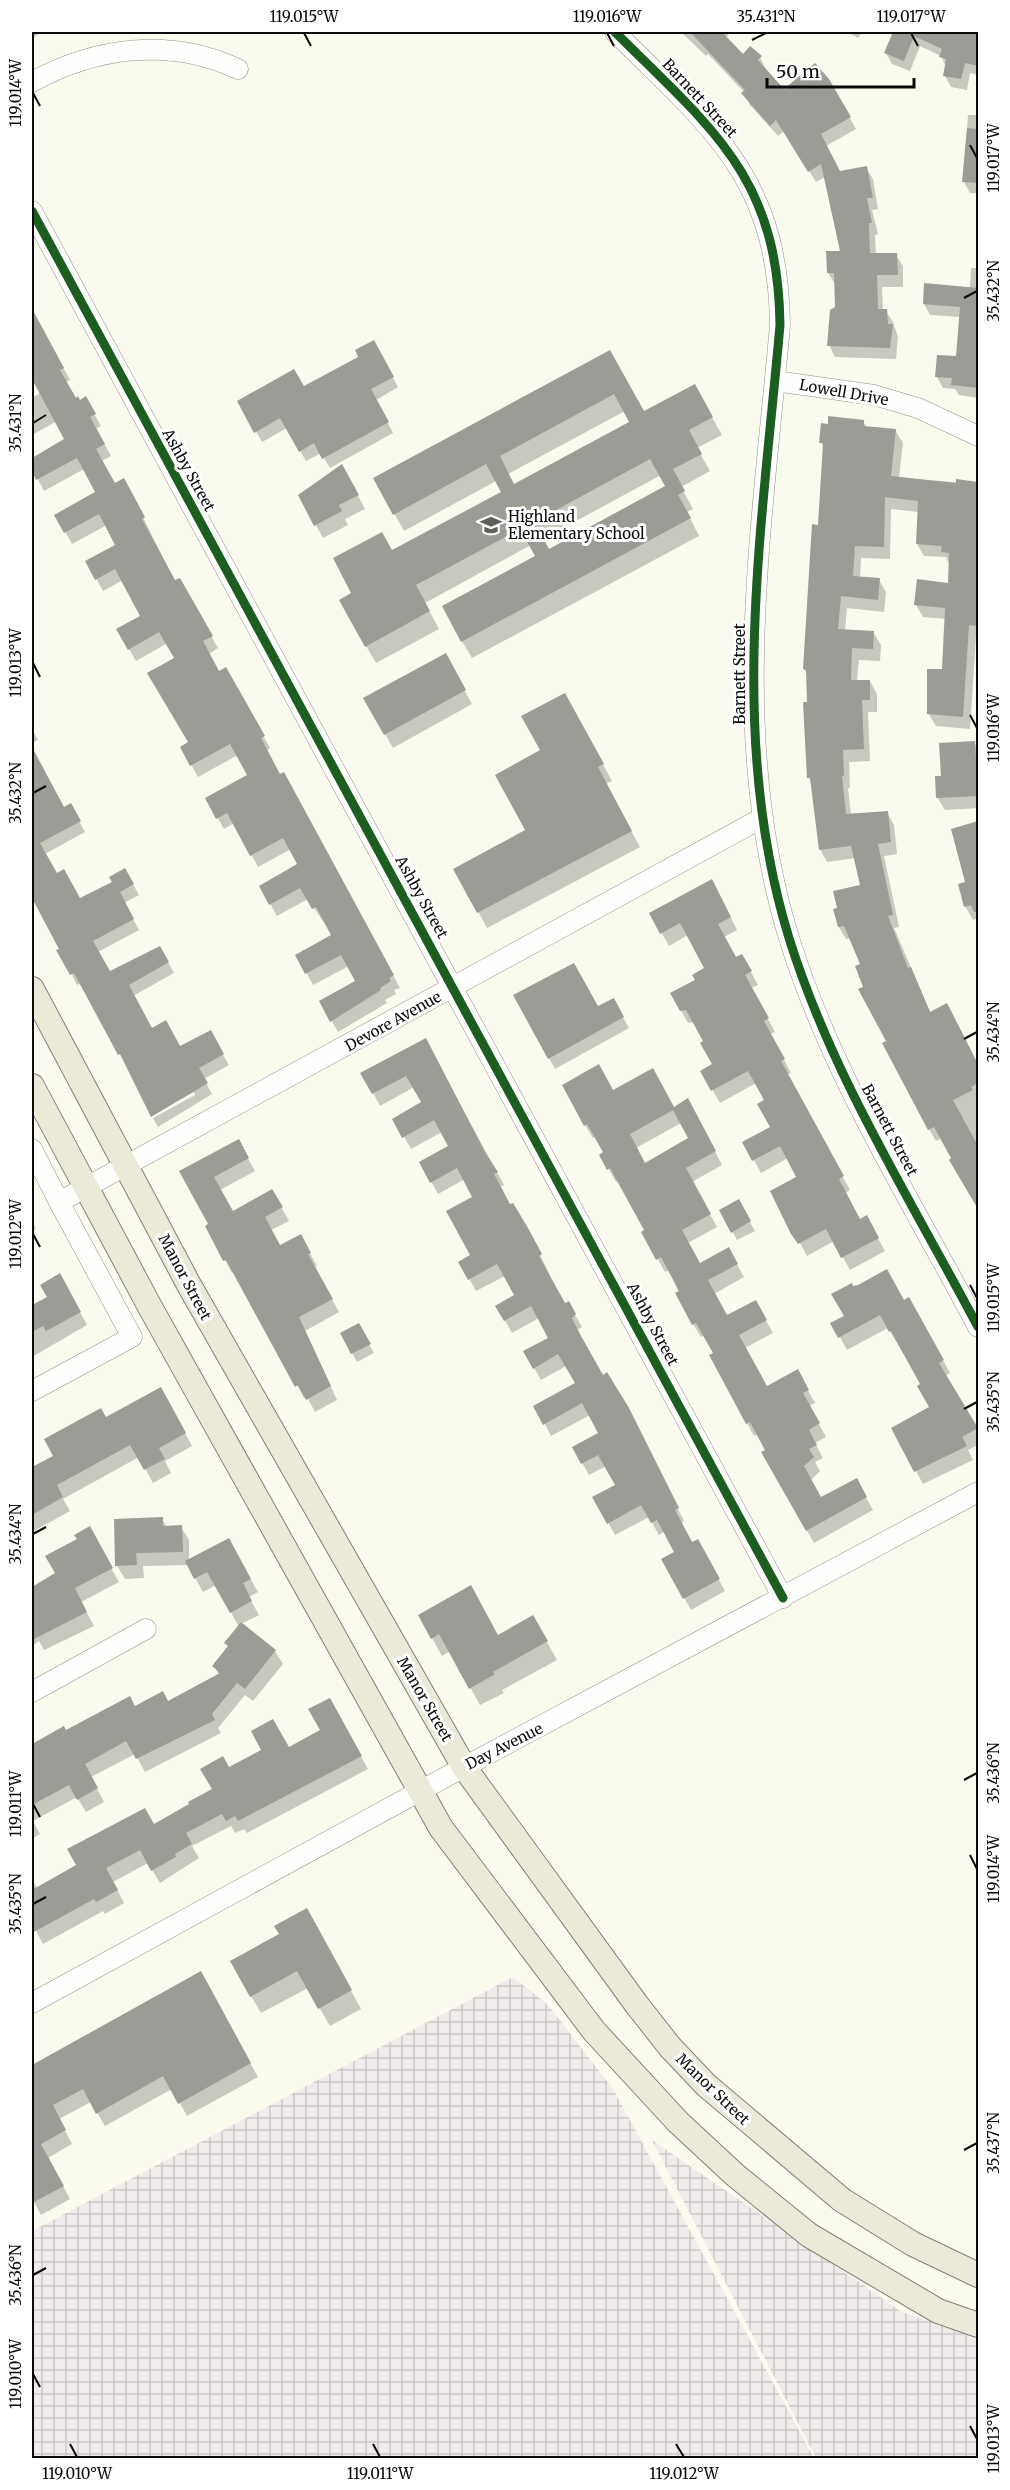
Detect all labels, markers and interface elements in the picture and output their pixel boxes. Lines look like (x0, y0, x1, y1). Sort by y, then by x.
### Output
text: 119.015°W (269, 7, 340, 26)
text: 119.016°W (573, 7, 642, 26)
text: 35.431°N (737, 7, 796, 26)
text: 119.017°W (876, 7, 947, 26)
scale bar (767, 51, 914, 89)
street label: Barnett Street (659, 54, 742, 142)
text: 119.014°W (6, 58, 25, 127)
text: 50 m (776, 60, 820, 83)
text: 119.017°W (984, 122, 1003, 193)
text: 35.432°N (984, 260, 1003, 322)
street label: Lowell Drive (798, 375, 890, 409)
text: 35.431°N (6, 393, 25, 452)
street label: Ashby Street (158, 424, 220, 515)
place label: Highland Elementary School (508, 507, 645, 543)
school or university icon: Highland Elementary School (479, 513, 503, 537)
street label: Barnett Street (730, 623, 749, 725)
text: 119.013°W (6, 627, 25, 698)
text: 119.016°W (984, 693, 1003, 762)
text: 35.432°N (6, 762, 25, 824)
street label: Ashby Street (391, 851, 453, 942)
street label: Devore Avenue (342, 987, 445, 1055)
text: 35.434°N (984, 1001, 1003, 1062)
street label: Barnett Street (858, 1081, 922, 1179)
text: 119.012°W (6, 1198, 25, 1269)
street label: Manor Street (154, 1231, 216, 1323)
text: 119.015°W (984, 1262, 1003, 1333)
street label: Ashby Street (623, 1278, 683, 1369)
text: 35.435°N (984, 1371, 1003, 1433)
text: 35.434°N (6, 1503, 25, 1564)
street label: Manor Street (393, 1653, 457, 1745)
street label: Day Avenue (462, 1718, 546, 1774)
text: 35.436°N (984, 1742, 1003, 1804)
text: 119.011°W (6, 1770, 25, 1837)
text: 119.014°W (984, 1834, 1003, 1903)
text: 35.435°N (6, 1873, 25, 1935)
street label: Manor Street (672, 2049, 754, 2129)
text: 35.437°N (984, 2112, 1003, 2174)
text: 35.436°N (6, 2244, 25, 2306)
text: 119.010°W (6, 2338, 25, 2409)
text: 119.013°W (984, 2403, 1003, 2474)
text: 119.010°W (42, 2464, 113, 2483)
text: 119.011°W (347, 2464, 414, 2483)
text: 119.012°W (649, 2464, 720, 2483)

